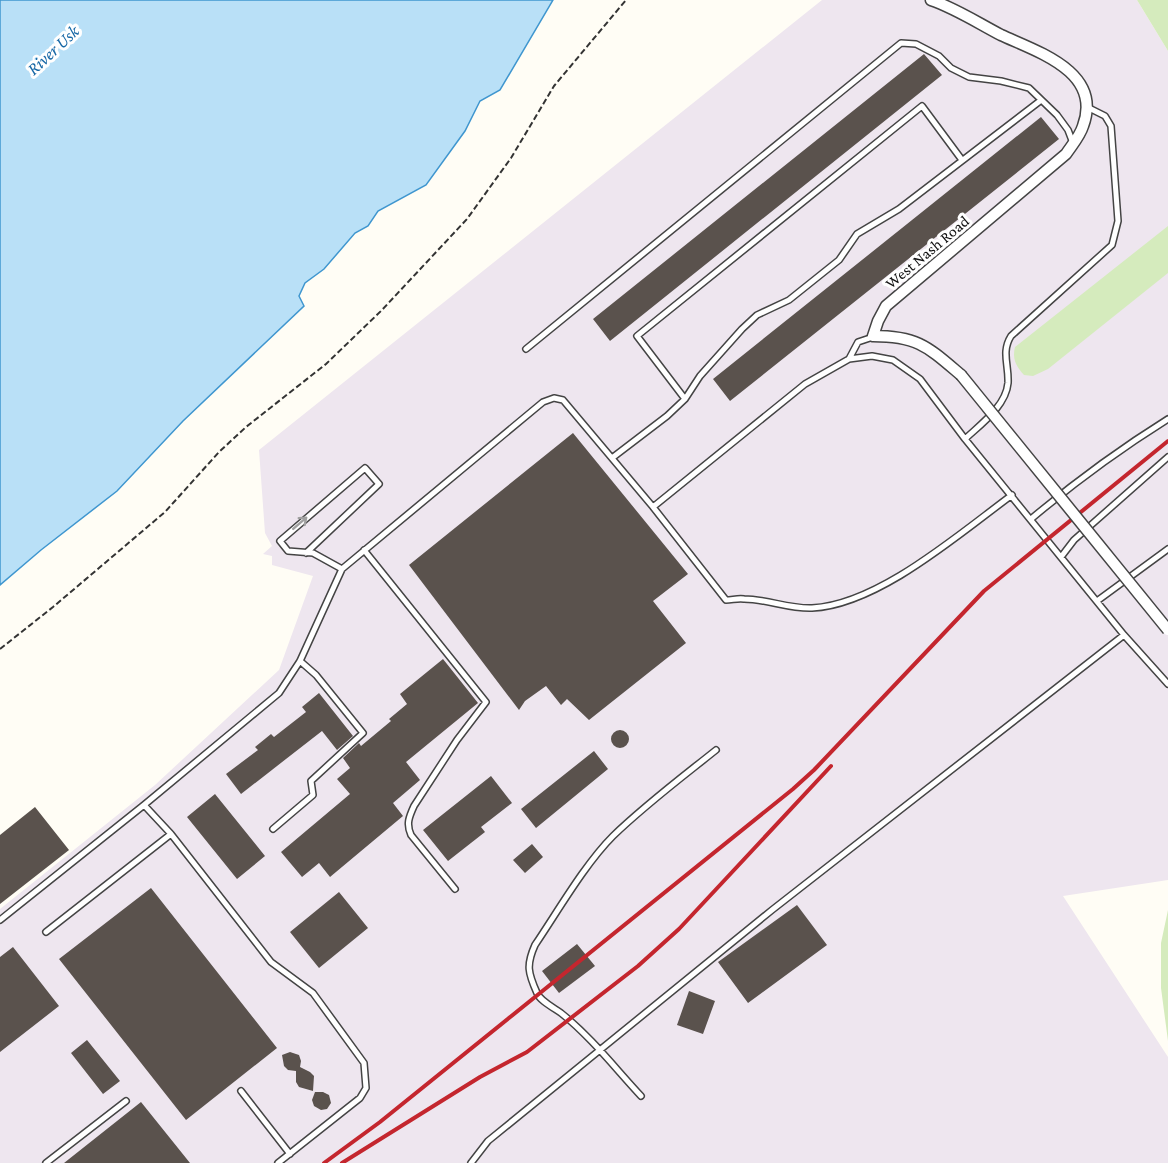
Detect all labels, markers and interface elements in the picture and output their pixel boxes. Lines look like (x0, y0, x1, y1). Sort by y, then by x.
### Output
water label: River Usk (23, 20, 84, 79)
street label: West Nash Road (882, 212, 973, 292)
one-way arrow (292, 516, 307, 530)

